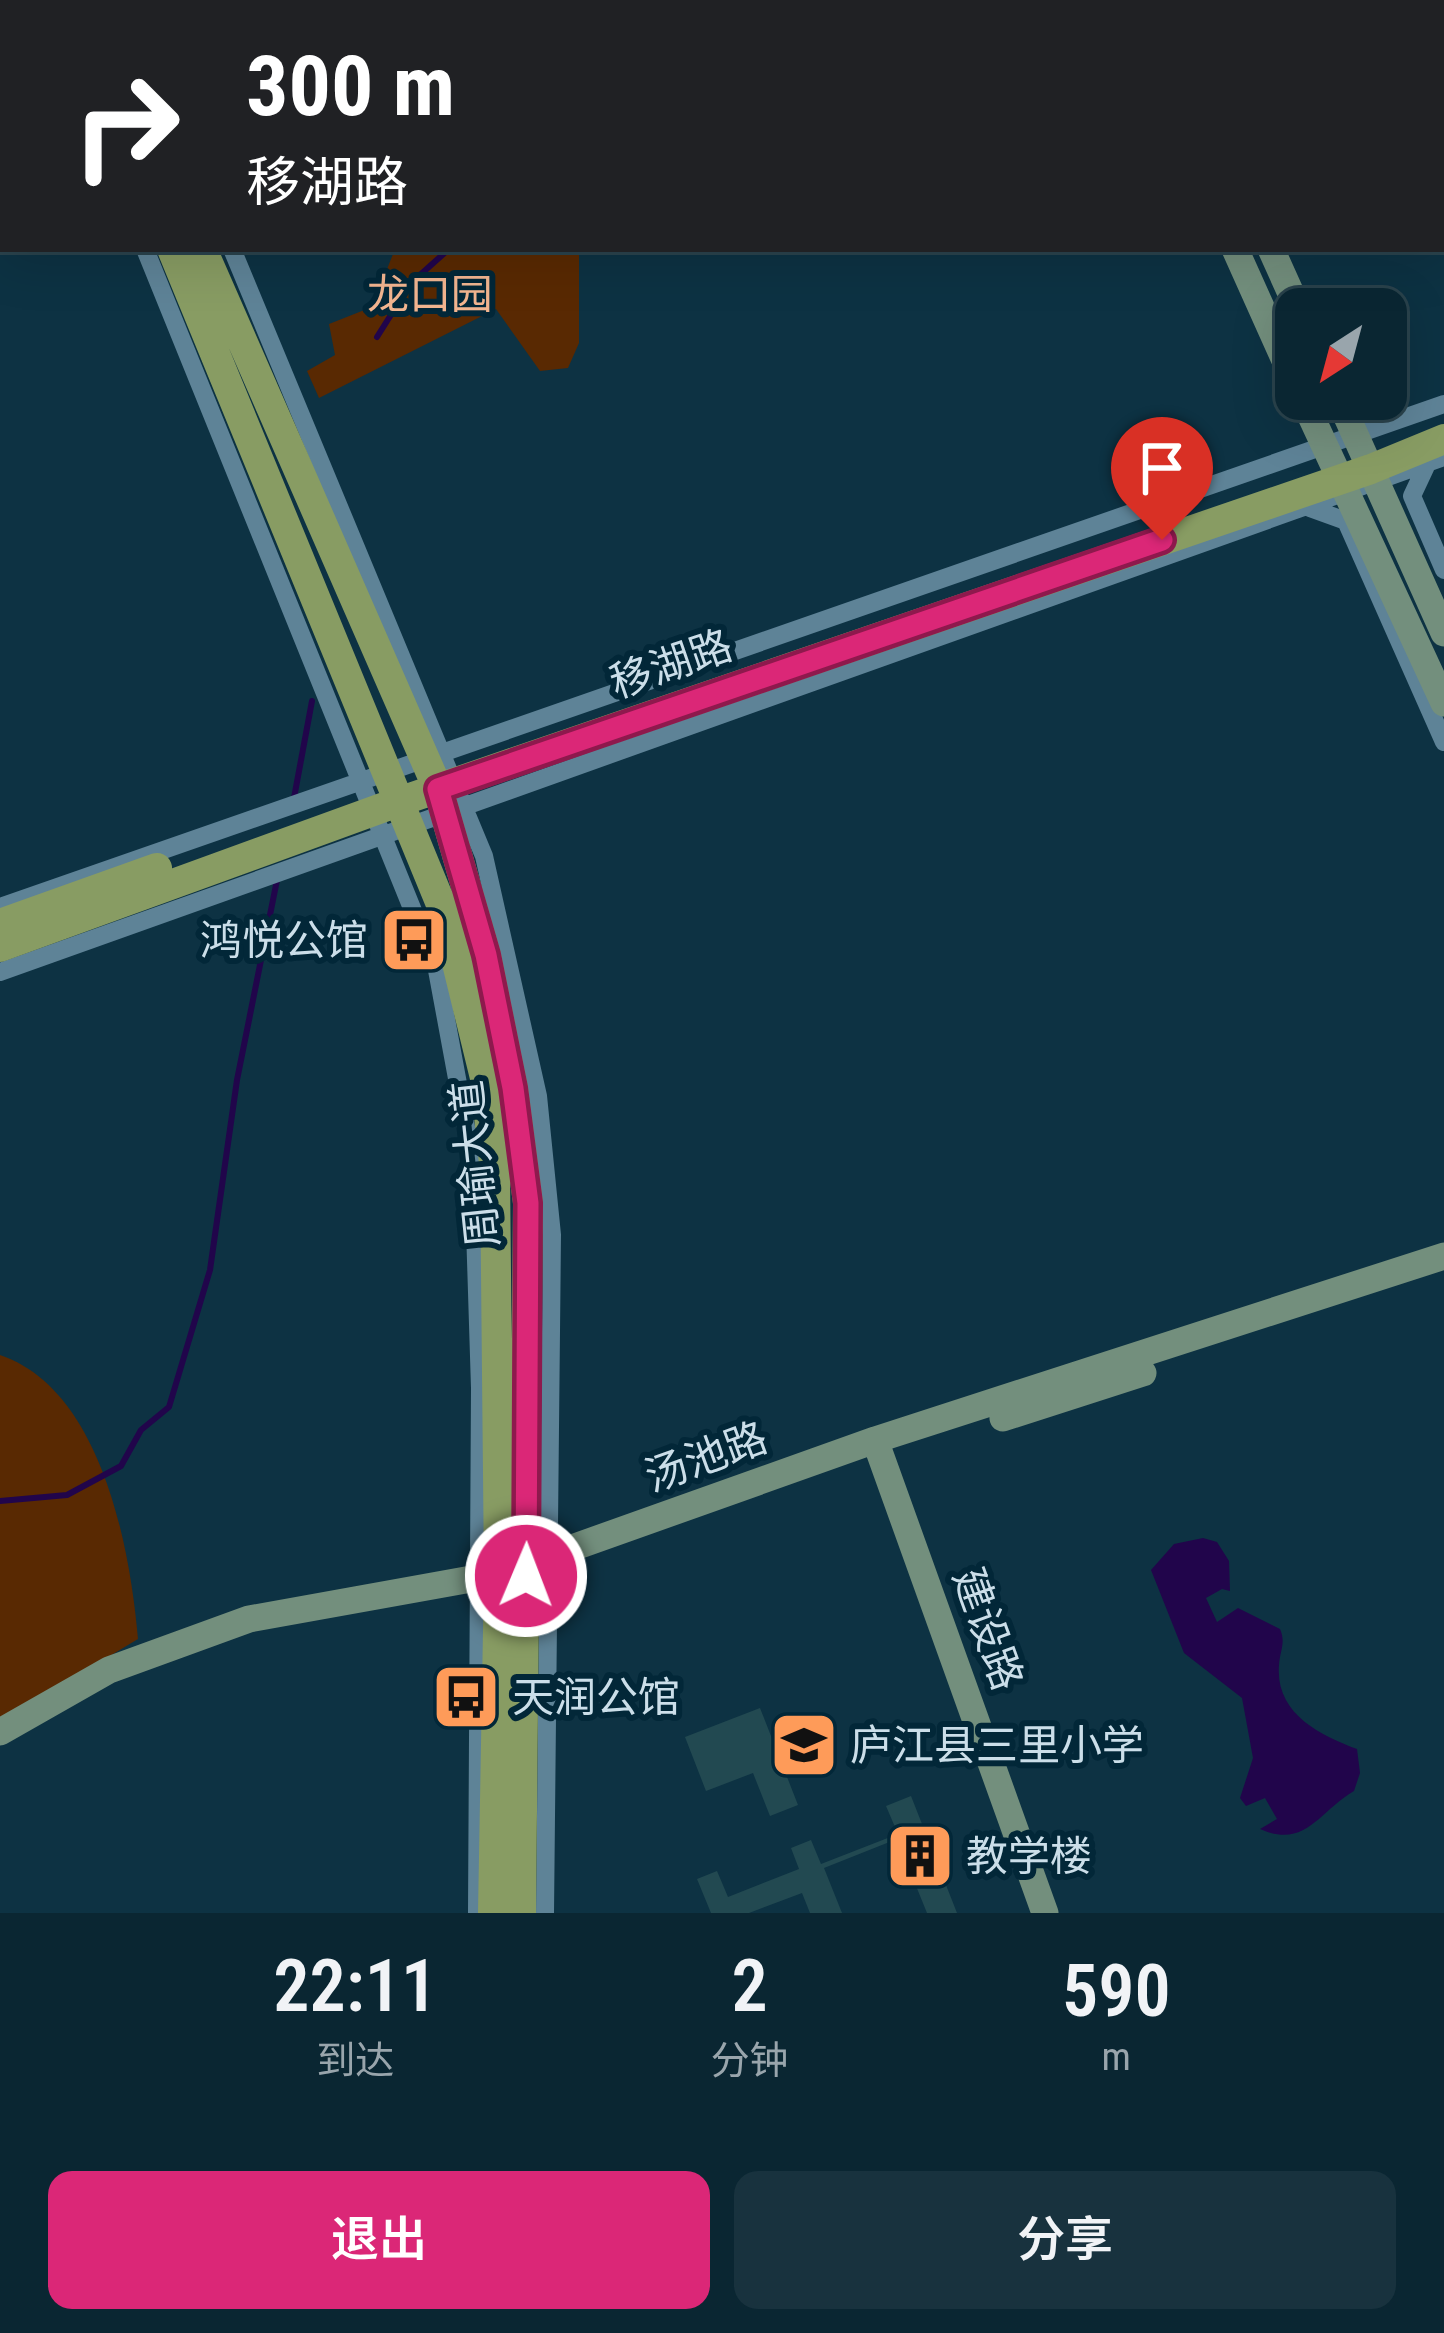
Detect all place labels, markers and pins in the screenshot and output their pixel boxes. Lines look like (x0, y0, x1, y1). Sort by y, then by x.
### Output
pin (1111, 417, 1213, 540)
bus stop icon: 鸿悦公馆 (379, 905, 449, 975)
place label: 鸿悦公馆 (200, 916, 368, 965)
bus stop icon: 天润公馆 (431, 1662, 501, 1732)
place label: 天润公馆 (512, 1673, 680, 1722)
school or university icon: 庐江县三里小学 (769, 1710, 839, 1780)
place label: 庐江县三里小学 (850, 1721, 1144, 1770)
building icon: 教学楼 (885, 1821, 955, 1891)
place label: 教学楼 (966, 1832, 1092, 1881)

